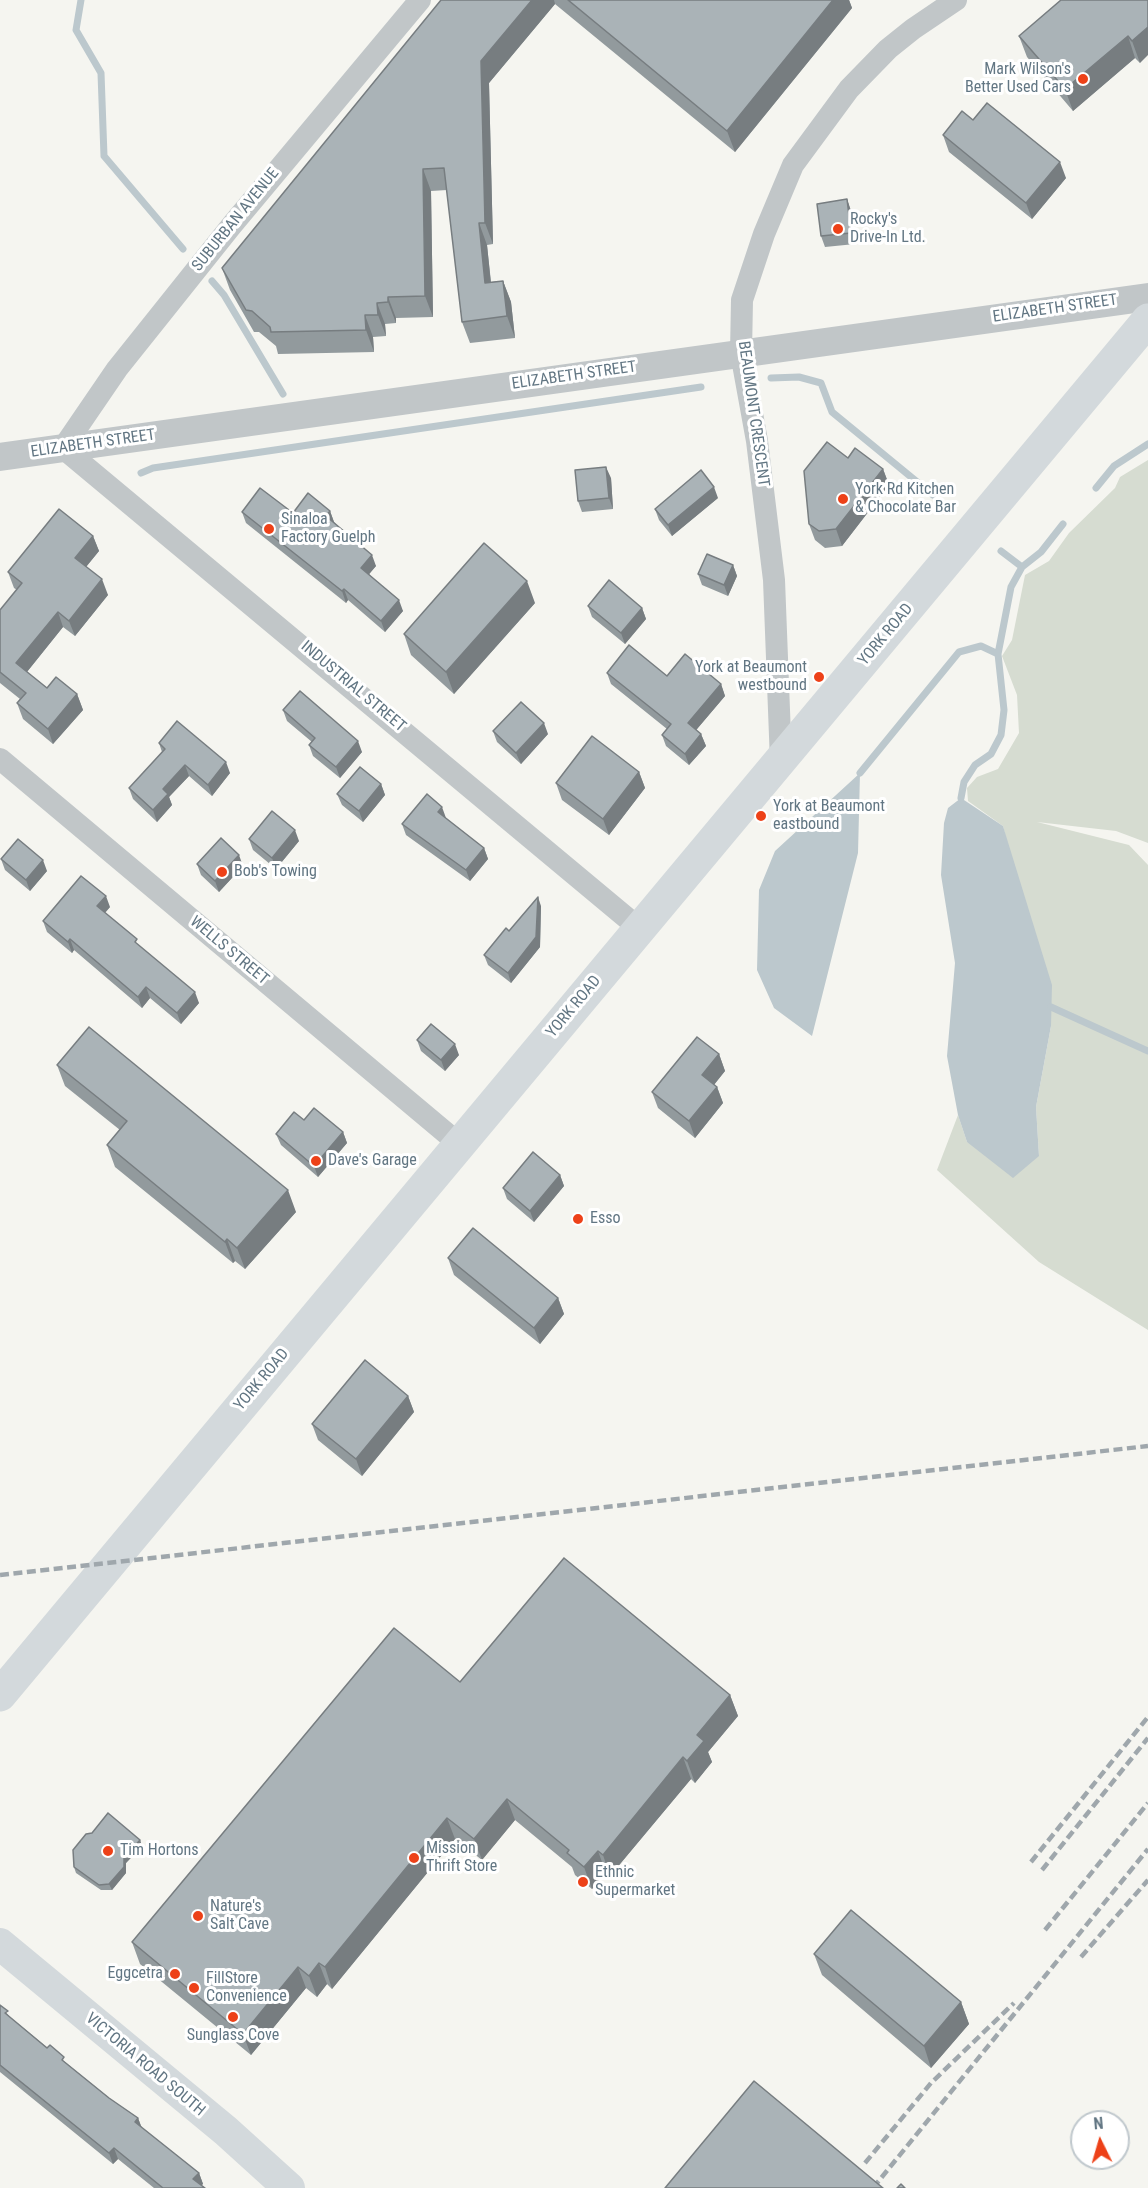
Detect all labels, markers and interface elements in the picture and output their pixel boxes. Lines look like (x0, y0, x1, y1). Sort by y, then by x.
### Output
place label: Mark Wilson's Better Used Cars (965, 60, 1071, 98)
marker: Mark Wilson's Better Used Cars (1076, 72, 1090, 86)
street label: SUBURBAN AVENUE (188, 164, 284, 276)
place label: Rocky's Drive-In Ltd. (850, 210, 926, 248)
marker: Rocky's Drive-In Ltd. (831, 222, 845, 236)
street label: ELIZABETH STREET (992, 291, 1118, 327)
street label: BEAUMONT CRESCENT (733, 340, 773, 488)
street label: ELIZABETH STREET (511, 358, 637, 394)
street label: ELIZABETH STREET (30, 426, 156, 462)
place label: York Rd Kitchen & Chocolate Bar (855, 480, 956, 518)
marker: York Rd Kitchen & Chocolate Bar (836, 492, 850, 506)
place label: Sinaloa Factory Guelph (281, 510, 375, 548)
marker: Sinaloa Factory Guelph (262, 522, 276, 536)
street label: YORK ROAD (855, 600, 917, 670)
street label: INDUSTRIAL STREET (297, 637, 409, 737)
place label: York at Beaumont westbound (695, 658, 807, 696)
marker: York at Beaumont westbound (812, 670, 826, 684)
place label: York at Beaumont eastbound (773, 797, 885, 835)
marker: York at Beaumont eastbound (754, 809, 768, 823)
place label: Bob's Towing (234, 862, 317, 882)
marker: Bob's Towing (215, 865, 229, 879)
street label: WELLS STREET (186, 913, 272, 989)
street label: YORK ROAD (543, 972, 605, 1042)
place label: Dave's Garage (328, 1151, 417, 1171)
marker: Dave's Garage (309, 1154, 323, 1168)
place label: Esso (590, 1209, 621, 1229)
marker: Esso (571, 1212, 585, 1226)
street label: YORK ROAD (231, 1345, 293, 1415)
place label: Mission Thrift Store (426, 1839, 497, 1877)
place label: Tim Hortons (120, 1841, 199, 1861)
marker: Tim Hortons (101, 1844, 115, 1858)
marker: Mission Thrift Store (407, 1851, 421, 1865)
place label: Ethnic Supermarket (595, 1863, 675, 1901)
marker: Ethnic Supermarket (576, 1875, 590, 1889)
place label: Nature's Salt Cave (210, 1897, 269, 1935)
marker: Nature's Salt Cave (191, 1909, 205, 1923)
place label: Eggcetra (108, 1964, 163, 1984)
marker: Eggcetra (168, 1967, 182, 1981)
place label: FillStore Convenience (206, 1969, 287, 2007)
marker: FillStore Convenience (187, 1981, 201, 1995)
street label: VICTORIA ROAD SOUTH (81, 2009, 209, 2121)
marker: Sunglass Cove (226, 2010, 240, 2024)
place label: Sunglass Cove (187, 2026, 279, 2046)
north arrow (1070, 2110, 1130, 2170)
text: N (1093, 2114, 1104, 2133)

